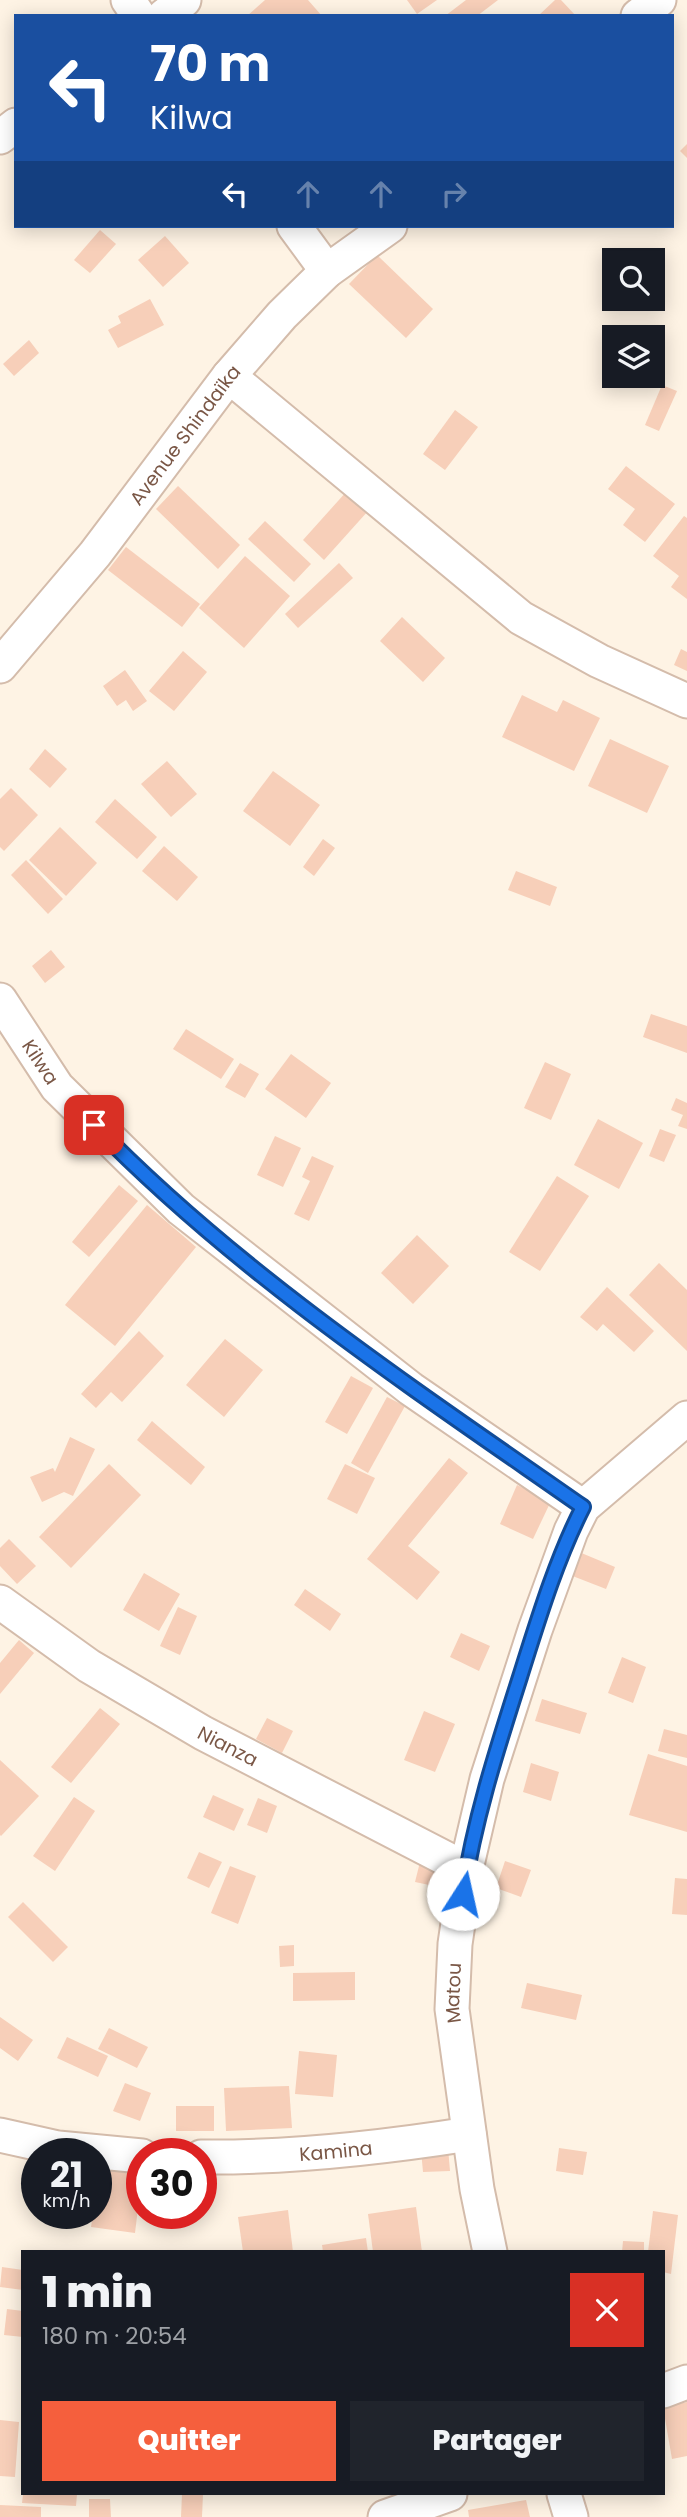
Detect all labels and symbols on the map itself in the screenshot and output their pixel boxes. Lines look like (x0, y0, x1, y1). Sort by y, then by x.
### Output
street label: Avenue Shindaïka (123, 359, 247, 511)
street label: Kilwa (15, 1034, 65, 1090)
pin (64, 1095, 124, 1155)
street label: Nianza (193, 1720, 263, 1773)
position arrow (426, 1857, 500, 1931)
street label: Matou (439, 1962, 468, 2025)
street label: Kamina (298, 2134, 374, 2168)
speed limit sign: 30 (126, 2138, 217, 2229)

